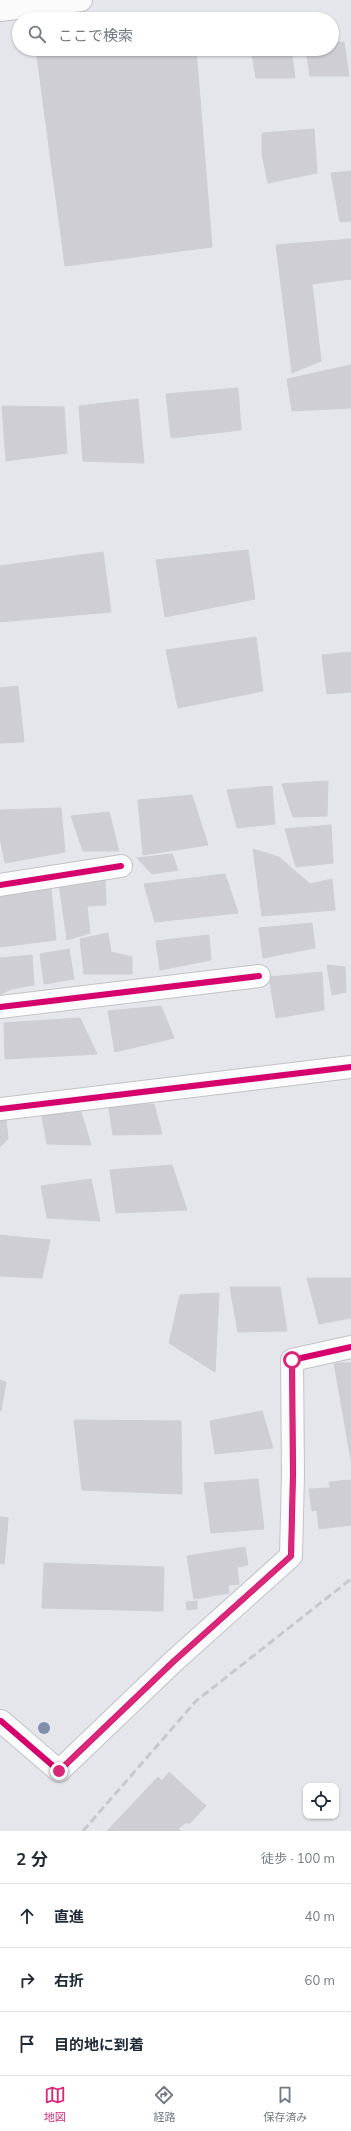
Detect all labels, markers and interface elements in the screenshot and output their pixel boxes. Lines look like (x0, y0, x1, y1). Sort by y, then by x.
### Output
search box (12, 12, 339, 56)
icon: search (26, 23, 48, 45)
text: ここで検索 (58, 26, 133, 45)
route start (283, 1351, 301, 1369)
route end (50, 1762, 68, 1780)
map controls (303, 1783, 339, 1819)
button: locate (303, 1783, 339, 1819)
text: 2 分 (16, 1848, 48, 1869)
text: 徒歩 · 100 m (261, 1850, 335, 1866)
icon: ahead (16, 1905, 38, 1927)
text: 直進 (54, 1907, 84, 1926)
text: 40 m (305, 1908, 335, 1924)
icon: right (16, 1969, 38, 1991)
text: 右折 (54, 1971, 84, 1990)
text: 60 m (305, 1972, 335, 1988)
icon: arrive (16, 2033, 38, 2055)
text: 目的地に到着 (54, 2035, 144, 2054)
tab: 地図 (44, 2084, 66, 2124)
tab: 経路 (153, 2084, 175, 2124)
tab: 保存済み (263, 2084, 307, 2124)

